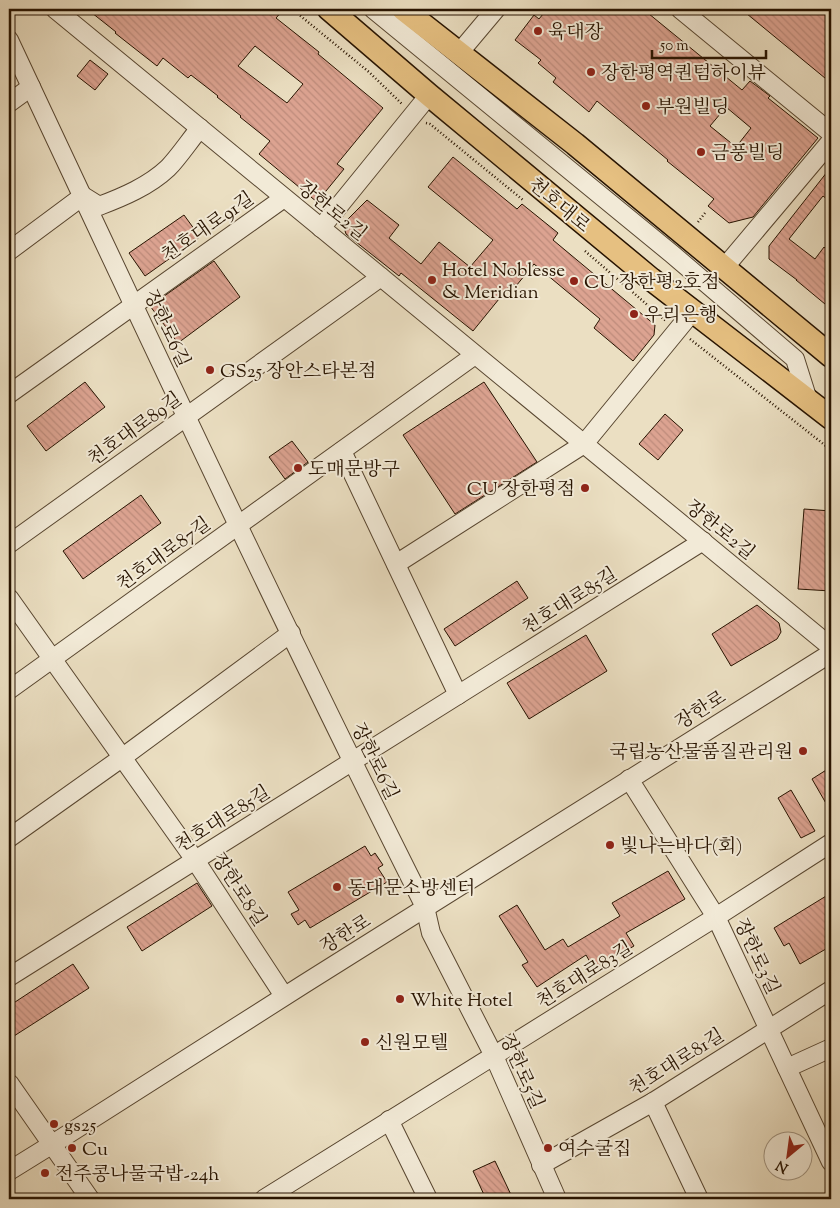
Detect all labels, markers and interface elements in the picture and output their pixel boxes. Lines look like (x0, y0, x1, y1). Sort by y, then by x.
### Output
place label: 육대장 (548, 20, 604, 47)
marker: 육대장 (532, 25, 544, 37)
scale bar (652, 28, 766, 60)
text: 50 m (659, 36, 689, 57)
place label: 장한평역퀀텀하이뷰 (601, 61, 766, 88)
marker: 장한평역퀀텀하이뷰 (585, 66, 597, 78)
place label: 부원빌딩 (656, 95, 729, 122)
marker: 부원빌딩 (640, 100, 652, 112)
place label: 금풍빌딩 (711, 141, 784, 168)
marker: 금풍빌딩 (695, 146, 707, 158)
street label: 천호대로 (522, 172, 595, 240)
street label: 장한로2길 (291, 176, 372, 248)
street label: 천호대로91길 (157, 186, 260, 270)
place label: Hotel Noblesse & Meridian (442, 258, 565, 307)
place label: CU 장한평2호점 (584, 270, 720, 297)
marker: Hotel Noblesse & Meridian (426, 274, 438, 286)
marker: CU 장한평2호점 (568, 275, 580, 287)
street label: 장한로6길 (136, 286, 195, 372)
place label: 우리은행 (644, 303, 717, 330)
marker: 우리은행 (628, 308, 640, 320)
place label: GS25 장안스타본점 (220, 359, 376, 386)
marker: GS25 장안스타본점 (204, 364, 216, 376)
street label: 천호대로89길 (83, 387, 188, 473)
place label: 도매문방구 (308, 457, 400, 484)
marker: 도매문방구 (292, 462, 304, 474)
place label: CU 장한평점 (467, 477, 575, 504)
marker: CU 장한평점 (579, 482, 591, 494)
street label: 장한로2길 (679, 495, 760, 567)
street label: 천호대로87길 (112, 512, 217, 599)
street label: 천호대로85길 (517, 562, 623, 642)
street label: 장한로 (671, 685, 732, 737)
street label: 장한로6길 (343, 719, 404, 805)
place label: 국립농산물품질관리원 (609, 740, 793, 767)
marker: 국립농산물품질관리원 (797, 745, 809, 757)
street label: 천호대로85길 (170, 780, 276, 860)
place label: 빛나는바다(회) (620, 834, 743, 861)
marker: 빛나는바다(회) (604, 839, 616, 851)
street label: 장한로8길 (204, 848, 272, 932)
place label: 동대문소방센터 (347, 876, 475, 903)
marker: 동대문소방센터 (331, 881, 343, 893)
street label: 장한로 (316, 909, 377, 961)
street label: 장한로3길 (726, 915, 785, 1000)
street label: 천호대로83길 (532, 936, 639, 1016)
place label: White Hotel (410, 988, 513, 1015)
marker: White Hotel (394, 993, 406, 1005)
street label: 천호대로81길 (624, 1023, 730, 1103)
street label: 장한로5길 (492, 1030, 549, 1114)
place label: 신원모텔 (375, 1031, 448, 1058)
marker: 신원모텔 (359, 1036, 371, 1048)
place label: gs25 (64, 1113, 97, 1140)
marker: gs25 (48, 1118, 60, 1130)
north arrow (762, 1130, 812, 1180)
place label: Cu (82, 1137, 108, 1164)
place label: 여수굴집 (558, 1137, 631, 1164)
marker: Cu (66, 1142, 78, 1154)
marker: 여수굴집 (542, 1142, 554, 1154)
text: N (773, 1154, 792, 1177)
place label: 전주콩나물국밥-24h (55, 1162, 219, 1189)
marker: 전주콩나물국밥-24h (39, 1167, 51, 1179)

